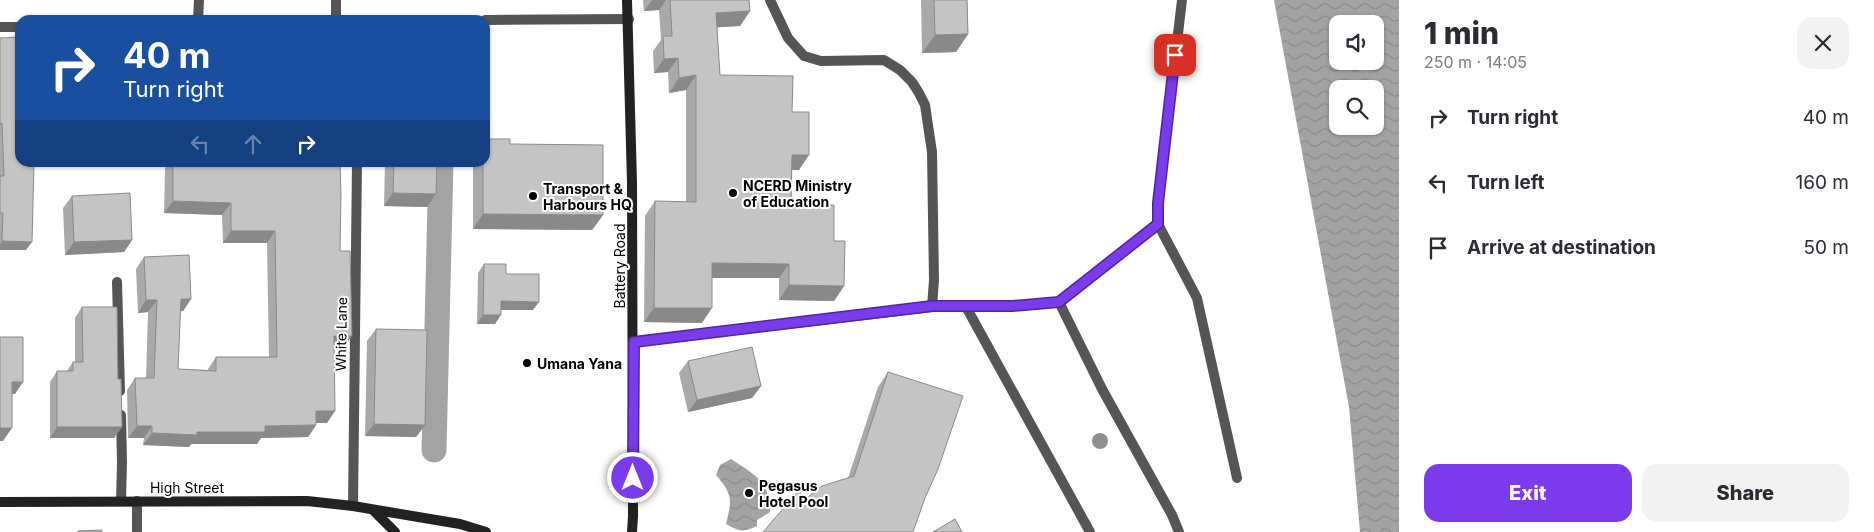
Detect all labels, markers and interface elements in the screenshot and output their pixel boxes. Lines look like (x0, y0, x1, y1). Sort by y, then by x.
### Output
map controls (1329, 15, 1384, 135)
button: sound (1329, 15, 1384, 70)
text: 1 min (1424, 15, 1499, 51)
button: close (1797, 17, 1849, 69)
text: 40 m (123, 34, 211, 76)
pin (1154, 34, 1196, 76)
icon: right (40, 35, 105, 100)
icon: arrive (1161, 41, 1189, 69)
text: 250 m · 14:05 (1424, 52, 1527, 72)
text: Turn right (123, 76, 224, 102)
button: search (1329, 80, 1384, 135)
icon: right (1424, 104, 1452, 132)
text: Turn right (1467, 106, 1558, 129)
text: 40 m (1803, 106, 1849, 129)
icon: left (186, 130, 214, 158)
icon: ahead (239, 130, 267, 158)
icon: right (292, 130, 320, 158)
icon: left (1424, 169, 1452, 197)
text: Turn left (1467, 171, 1545, 194)
text: 160 m (1796, 171, 1849, 194)
place label: NCERD Ministry of Education (743, 177, 852, 210)
place label: Transport & Harbours HQ (543, 180, 632, 213)
marker: NCERD Ministry of Education (727, 187, 739, 199)
marker: Transport & Harbours HQ (527, 190, 539, 202)
street label: Battery Road (611, 224, 628, 308)
icon: arrive (1424, 234, 1452, 262)
text: Arrive at destination (1467, 236, 1656, 259)
text: 50 m (1803, 236, 1849, 259)
street label: White Lane (332, 297, 350, 371)
place label: Umana Yana (537, 355, 622, 372)
marker: Umana Yana (521, 357, 533, 369)
position arrow (606, 451, 658, 503)
button: Exit (1424, 464, 1632, 522)
button: Share (1642, 464, 1849, 522)
place label: Pegasus Hotel Pool (759, 477, 828, 510)
street label: High Street (150, 479, 224, 496)
marker: Pegasus Hotel Pool (743, 487, 755, 499)

